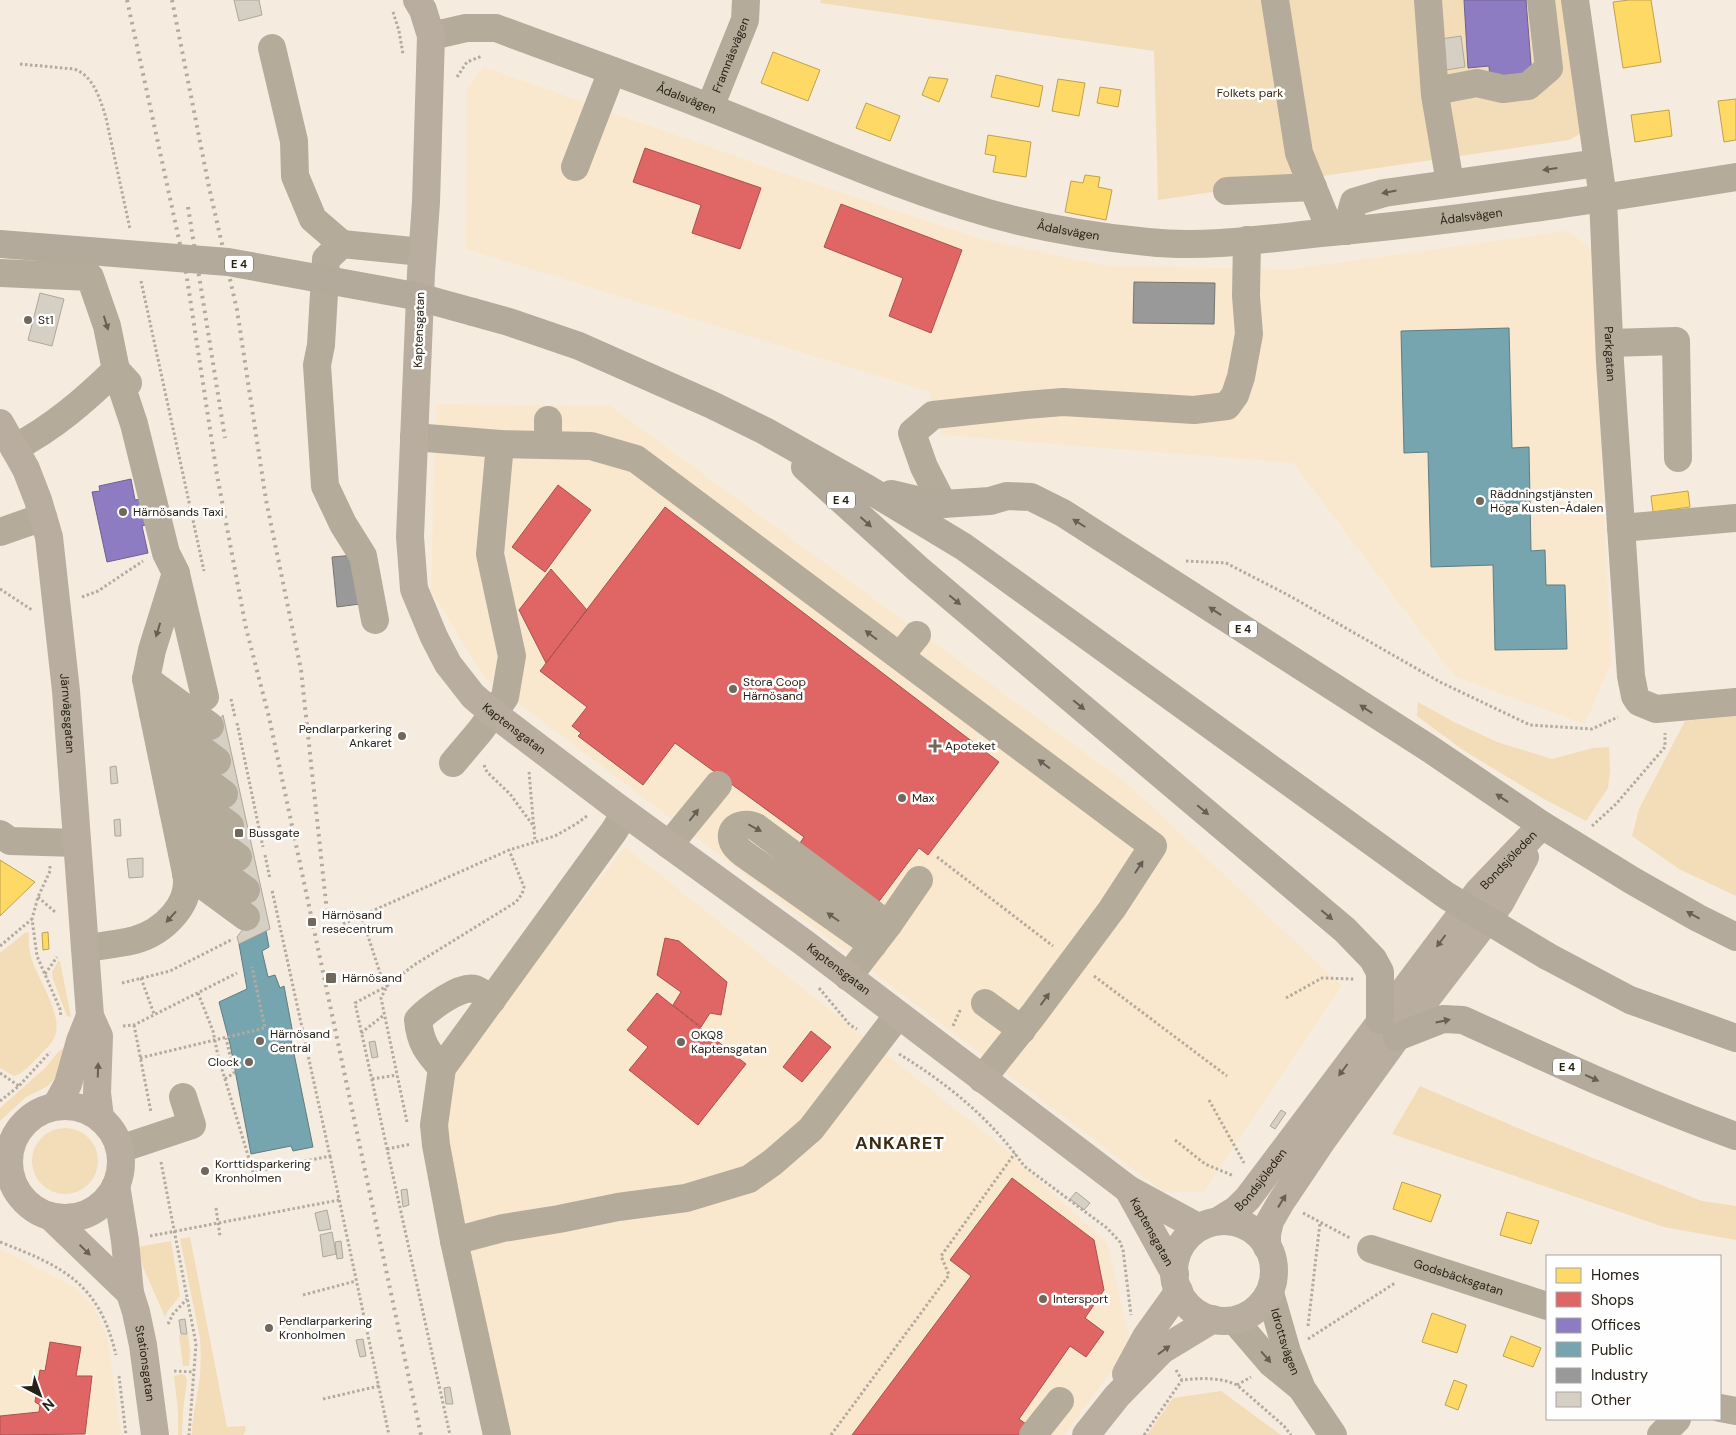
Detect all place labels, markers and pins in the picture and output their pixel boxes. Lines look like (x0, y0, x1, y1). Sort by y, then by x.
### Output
place label: St1 (38, 312, 53, 328)
marker: St1 (22, 314, 34, 326)
place label: Räddningstjänsten Höga Kusten-Ådalen (1490, 486, 1603, 516)
marker: Räddningstjänsten Höga Kusten-Ådalen (1474, 495, 1486, 507)
place label: Härnösands Taxi (133, 504, 224, 520)
marker: Härnösands Taxi (117, 506, 129, 518)
place label: Stora Coop Härnösand (743, 674, 806, 704)
marker: Stora Coop Härnösand (727, 683, 739, 695)
place label: Pendlarparkering Ankaret (299, 721, 392, 751)
marker: Pendlarparkering Ankaret (396, 730, 408, 742)
place label: Apoteket (945, 738, 996, 754)
marker: Apoteket (929, 740, 941, 752)
place label: Max (912, 790, 935, 806)
marker: Max (896, 792, 908, 804)
place label: Bussgate (249, 825, 300, 841)
marker: Bussgate (233, 827, 245, 839)
place label: Härnösand resecentrum (322, 907, 393, 937)
marker: Härnösand resecentrum (306, 916, 318, 928)
place label: Härnösand (342, 970, 402, 986)
marker: Härnösand (324, 971, 338, 985)
place label: Härnösand Central (270, 1026, 330, 1056)
place label: OKQ8 Kaptensgatan (691, 1027, 767, 1057)
marker: Härnösand Central (254, 1035, 266, 1047)
marker: OKQ8 Kaptensgatan (675, 1036, 687, 1048)
place label: Clock (208, 1054, 239, 1070)
marker: Clock (243, 1056, 255, 1068)
place label: Korttidsparkering Kronholmen (215, 1156, 311, 1186)
marker: Korttidsparkering Kronholmen (199, 1165, 211, 1177)
place label: Intersport (1053, 1291, 1109, 1307)
marker: Intersport (1037, 1293, 1049, 1305)
place label: Pendlarparkering Kronholmen (279, 1313, 373, 1343)
marker: Pendlarparkering Kronholmen (263, 1322, 275, 1334)

